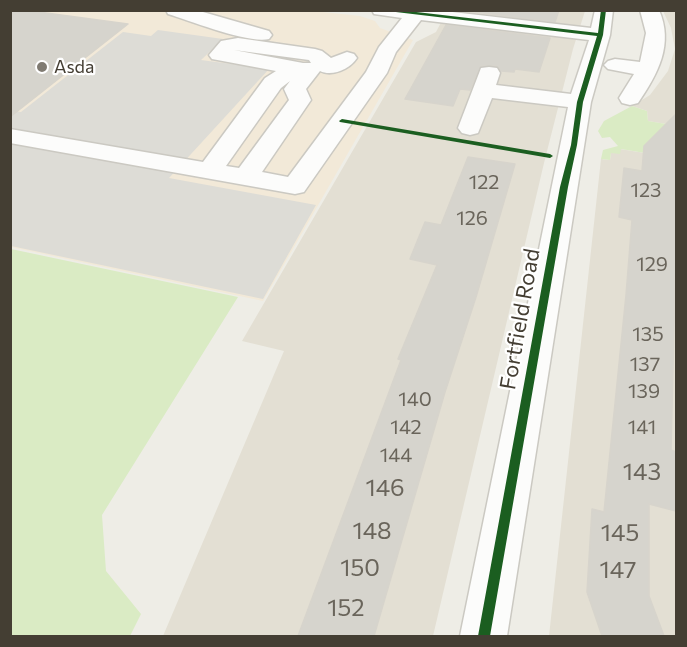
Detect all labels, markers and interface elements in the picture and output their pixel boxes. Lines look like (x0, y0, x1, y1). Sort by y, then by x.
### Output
place label: Asda (54, 56, 94, 78)
marker: Asda (35, 60, 49, 74)
house number: 122 (469, 170, 499, 194)
house number: 123 (630, 178, 662, 202)
house number: 126 (456, 206, 488, 230)
street label: Fortfield Road (495, 246, 545, 392)
house number: 129 (636, 252, 668, 276)
house number: 135 (632, 322, 664, 346)
house number: 137 (630, 352, 660, 376)
house number: 139 (628, 379, 660, 403)
house number: 140 (398, 387, 432, 411)
house number: 142 (390, 415, 422, 439)
house number: 141 (628, 415, 656, 439)
house number: 144 (380, 443, 412, 467)
house number: 143 (623, 458, 661, 486)
house number: 146 (365, 474, 405, 502)
house number: 148 (352, 517, 392, 545)
house number: 145 (601, 519, 639, 547)
house number: 150 (340, 554, 380, 582)
house number: 147 (600, 556, 636, 584)
house number: 152 (327, 594, 365, 622)

